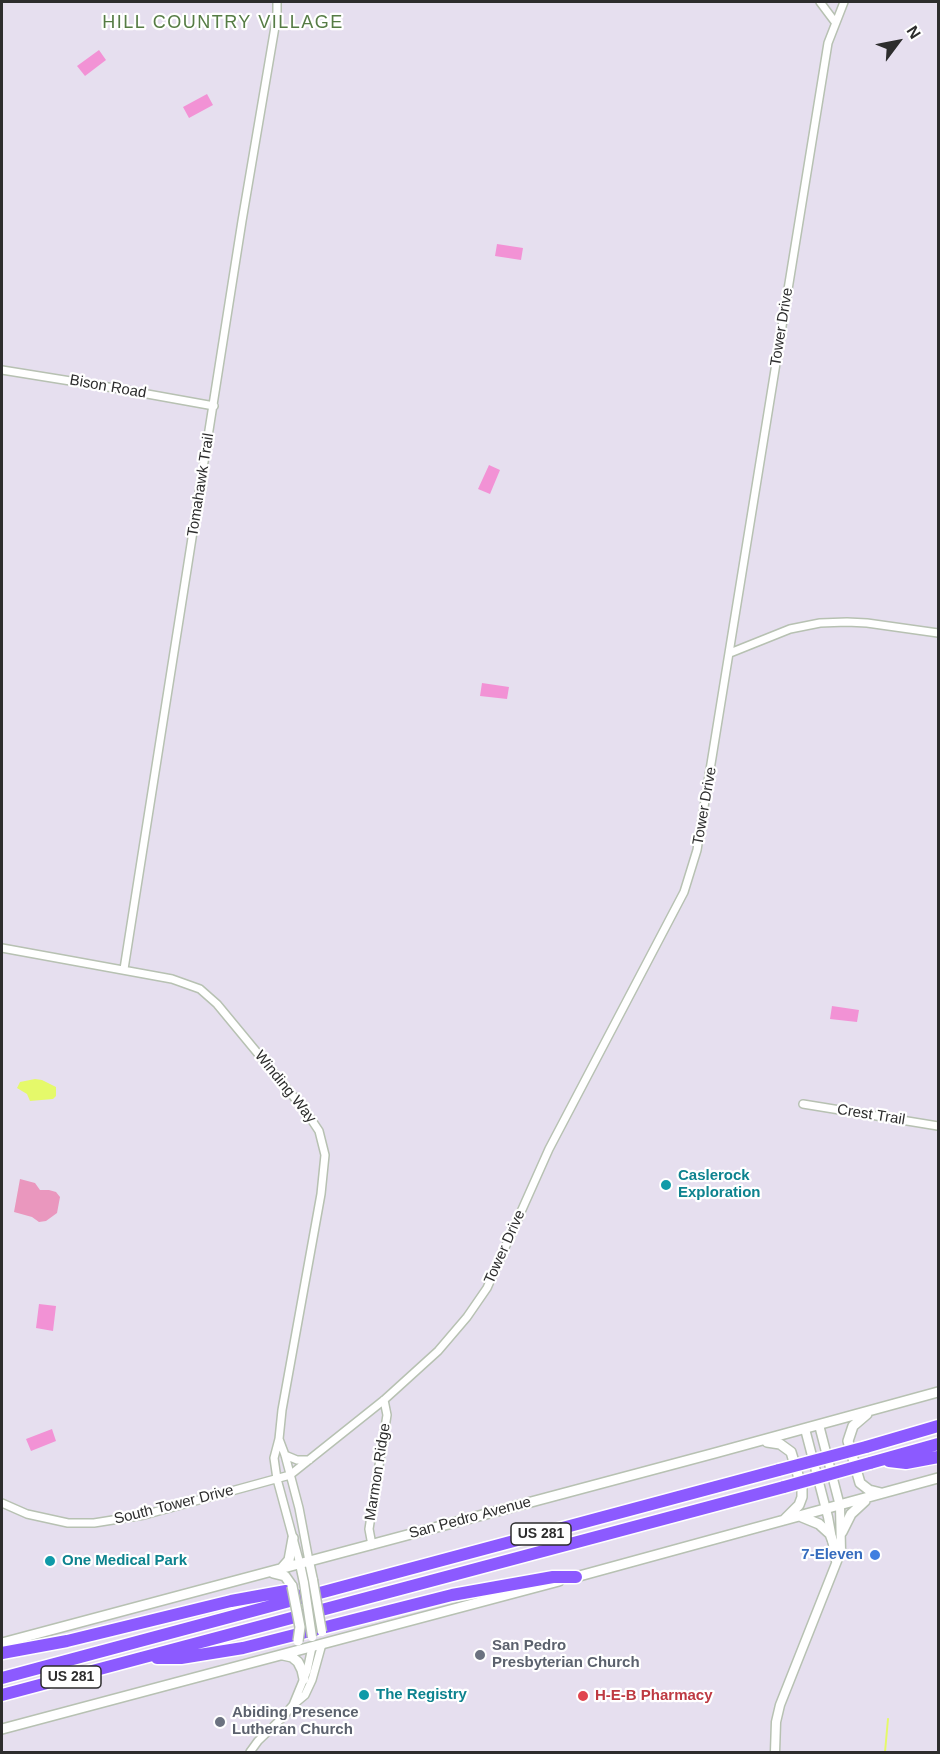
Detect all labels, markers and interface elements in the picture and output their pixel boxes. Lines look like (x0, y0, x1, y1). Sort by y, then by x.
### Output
district label: HILL COUNTRY VILLAGE (102, 12, 344, 34)
north arrow (868, 12, 928, 72)
text: N (903, 23, 924, 42)
street label: Tower Drive (767, 286, 797, 368)
street label: Bison Road (68, 371, 148, 403)
street label: Tomahawk Trail (184, 432, 218, 538)
street label: Tower Drive (689, 765, 721, 847)
street label: Winding Way (250, 1047, 320, 1127)
street label: Crest Trail (836, 1101, 906, 1129)
place label: Caslerock Exploration (678, 1167, 761, 1202)
marker: Caslerock Exploration (659, 1178, 673, 1192)
street label: Tower Drive (481, 1207, 529, 1287)
street label: Marmon Ridge (361, 1422, 395, 1522)
street label: South Tower Drive (112, 1481, 236, 1529)
street label: San Pedro Avenue (407, 1493, 533, 1543)
road number: US 281 (511, 1523, 571, 1545)
place label: 7-Eleven (801, 1546, 863, 1564)
marker: 7-Eleven (868, 1548, 882, 1562)
place label: One Medical Park (62, 1552, 187, 1570)
marker: One Medical Park (43, 1554, 57, 1568)
place label: San Pedro Presbyterian Church (492, 1637, 640, 1672)
marker: San Pedro Presbyterian Church (473, 1648, 487, 1662)
road number: US 281 (41, 1666, 101, 1688)
place label: The Registry (376, 1686, 467, 1704)
place label: H-E-B Pharmacy (595, 1687, 713, 1705)
marker: The Registry (357, 1688, 371, 1702)
marker: H-E-B Pharmacy (576, 1689, 590, 1703)
place label: Abiding Presence Lutheran Church (232, 1704, 359, 1739)
marker: Abiding Presence Lutheran Church (213, 1715, 227, 1729)

